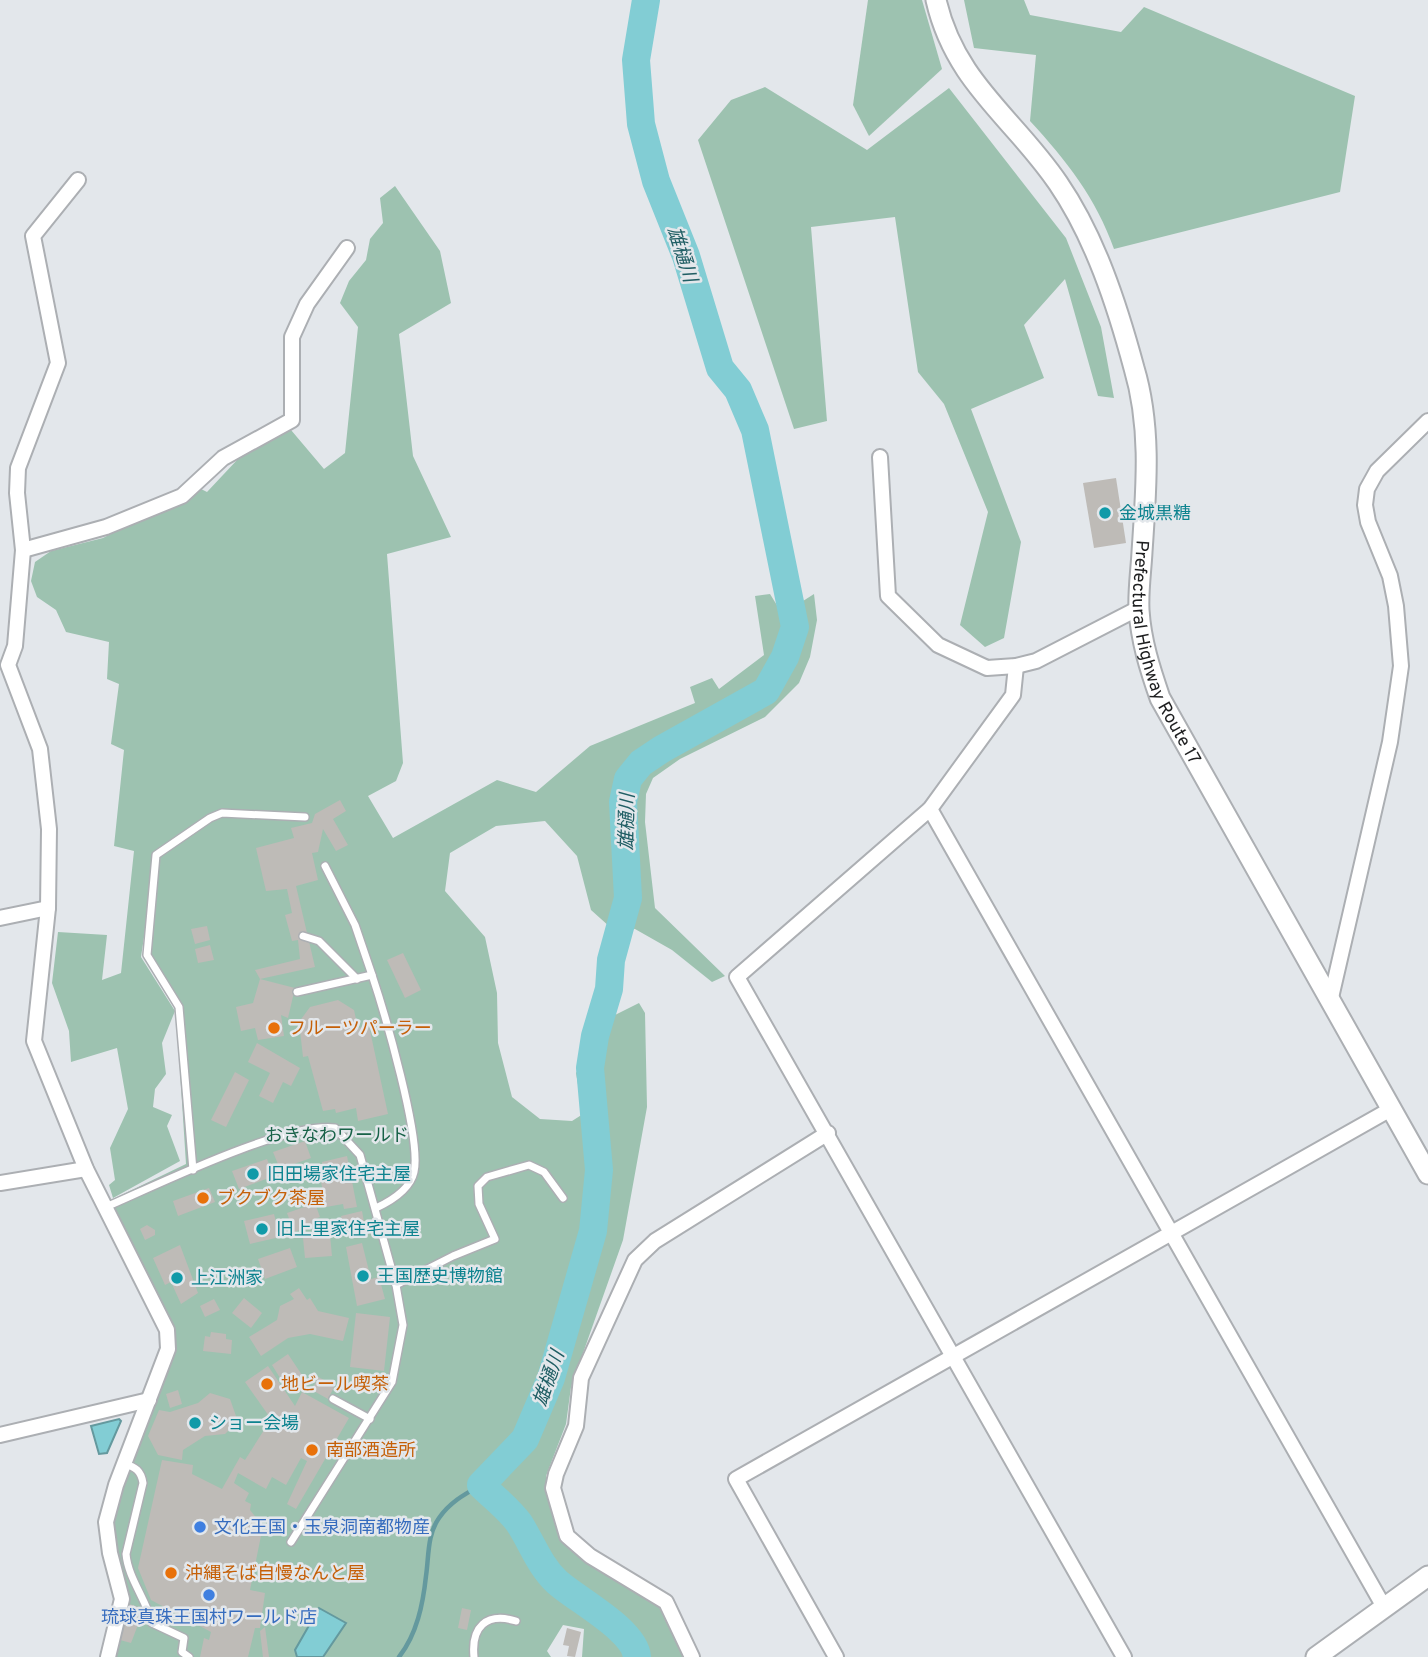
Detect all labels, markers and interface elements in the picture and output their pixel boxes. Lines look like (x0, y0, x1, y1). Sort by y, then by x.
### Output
water label: 雄樋川 (661, 224, 702, 287)
place label: 金城黒糖 (1119, 503, 1191, 526)
marker: 金城黒糖 (1097, 505, 1113, 521)
street label: Prefectural Highway Route 17 (1126, 539, 1205, 769)
water label: 雄樋川 (616, 791, 641, 851)
place label: フルーツパーラー (288, 1018, 432, 1041)
marker: フルーツパーラー (266, 1020, 282, 1036)
park label: おきなわワールド (265, 1125, 409, 1148)
place label: 旧田場家住宅主屋 (267, 1164, 411, 1187)
marker: 旧田場家住宅主屋 (245, 1166, 261, 1182)
place label: ブクブク茶屋 (217, 1188, 325, 1211)
marker: ブクブク茶屋 (195, 1190, 211, 1206)
place label: 旧上里家住宅主屋 (276, 1219, 420, 1242)
marker: 旧上里家住宅主屋 (254, 1221, 270, 1237)
place label: 王国歴史博物館 (377, 1266, 503, 1289)
place label: 上江洲家 (191, 1268, 263, 1291)
marker: 王国歴史博物館 (355, 1268, 371, 1284)
marker: 上江洲家 (169, 1270, 185, 1286)
water label: 雄樋川 (529, 1346, 571, 1410)
place label: 地ビール喫茶 (281, 1374, 389, 1397)
marker: 地ビール喫茶 (259, 1376, 275, 1392)
place label: ショー会場 (209, 1413, 299, 1436)
marker: ショー会場 (187, 1415, 203, 1431)
place label: 南部酒造所 (326, 1440, 416, 1463)
marker: 南部酒造所 (304, 1442, 320, 1458)
place label: 文化王国・玉泉洞南都物産 (214, 1517, 430, 1540)
marker: 文化王国・玉泉洞南都物産 (192, 1519, 208, 1535)
place label: 沖縄そば自慢なんと屋 (185, 1563, 365, 1586)
marker: 沖縄そば自慢なんと屋 (163, 1565, 179, 1581)
marker: 琉球真珠王国村ワールド店 (201, 1587, 217, 1603)
place label: 琉球真珠王国村ワールド店 (101, 1607, 317, 1630)

